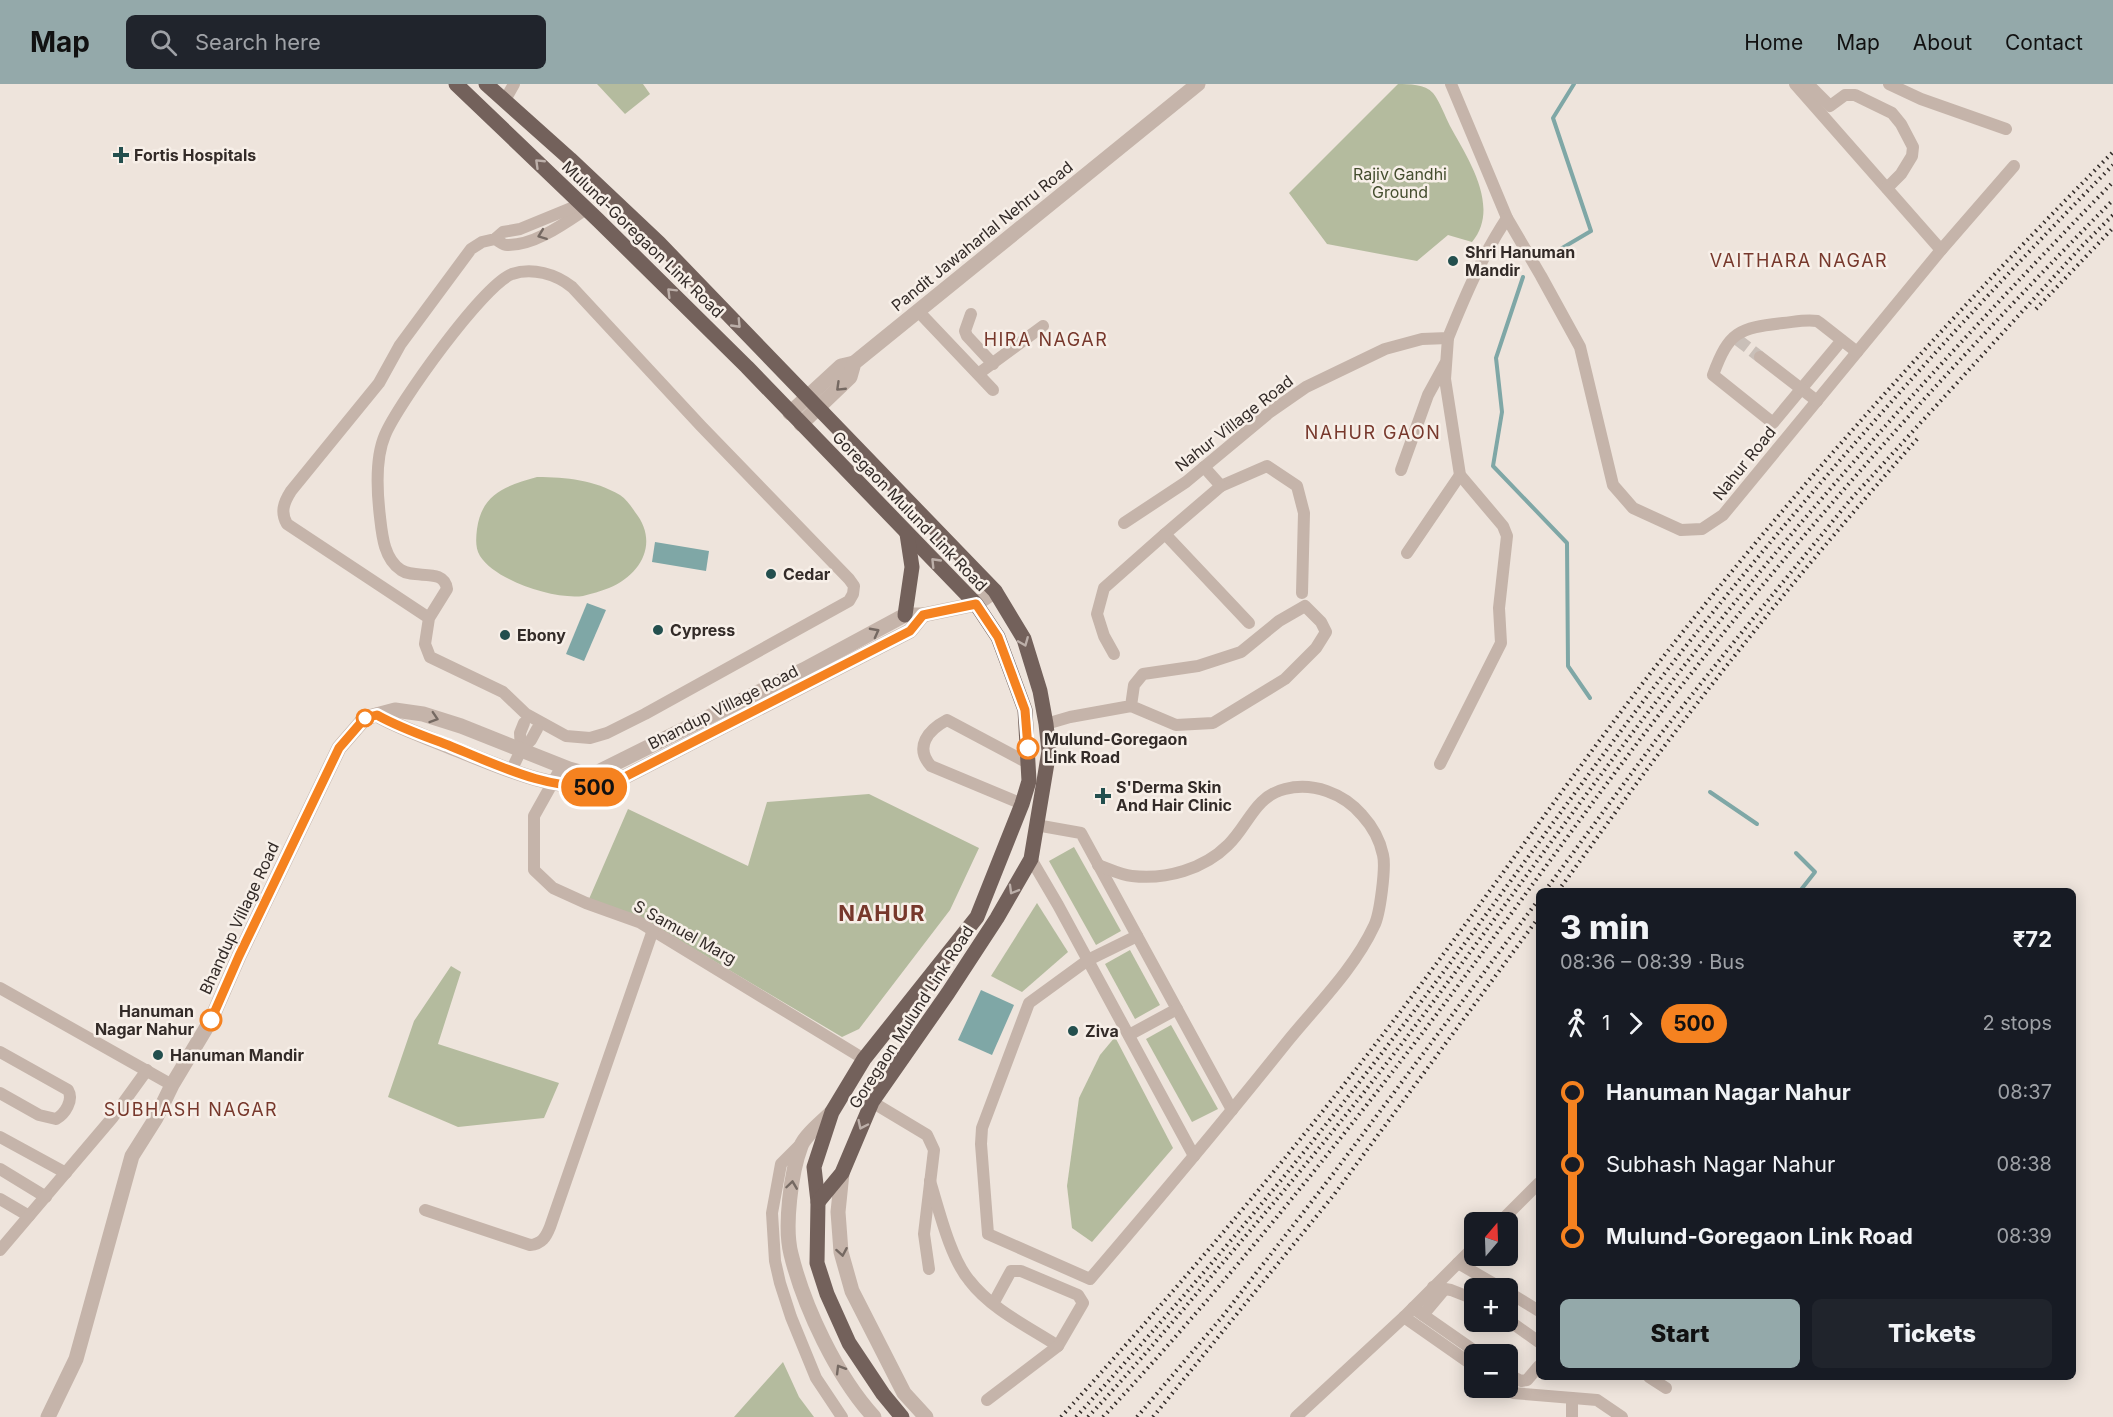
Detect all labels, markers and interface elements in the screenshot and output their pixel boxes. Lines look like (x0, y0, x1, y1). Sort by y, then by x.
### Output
search box (126, 15, 546, 69)
text: Map (30, 25, 90, 59)
icon: search (147, 26, 180, 59)
text: Search here (195, 29, 321, 55)
text: Home (1744, 30, 1803, 55)
text: Map (1836, 30, 1880, 55)
text: About (1913, 30, 1972, 55)
text: Contact (2005, 30, 2083, 55)
place label: Fortis Hospitals (134, 145, 256, 165)
marker: Fortis Hospitals (112, 146, 130, 164)
street label: Mulund-Goregaon Link Road (558, 156, 728, 322)
street label: Pandit Jawaharlal Nehru Road (887, 157, 1077, 315)
one-way arrow (535, 160, 546, 171)
park label: Rajiv Gandhi Ground (1353, 164, 1447, 202)
one-way arrow (538, 228, 549, 240)
place label: Shri Hanuman Mandir (1465, 242, 1575, 280)
district label: VAITHARA NAGAR (1710, 250, 1888, 271)
marker: Shri Hanuman Mandir (1446, 254, 1460, 268)
one-way arrow (668, 288, 678, 299)
one-way arrow (730, 317, 741, 328)
district label: HIRA NAGAR (984, 329, 1108, 350)
street label: Nahur Village Road (1171, 371, 1297, 475)
one-way arrow (836, 380, 847, 391)
district label: NAHUR GAON (1305, 422, 1441, 443)
street label: Nahur Road (1708, 422, 1780, 504)
street label: Goregaon Mulund Link Road (828, 427, 992, 595)
one-way arrow (931, 559, 942, 569)
place label: Cedar (783, 564, 831, 584)
marker: Cedar (764, 567, 778, 581)
place label: Cypress (670, 620, 735, 640)
marker: Cypress (651, 623, 665, 637)
place label: Ebony (517, 625, 566, 645)
marker: Ebony (498, 628, 512, 642)
one-way arrow (869, 628, 879, 639)
one-way arrow (1017, 636, 1029, 647)
street label: Bhandup Village Road (645, 660, 801, 754)
unlabelled marker (356, 709, 374, 727)
one-way arrow (428, 711, 439, 723)
place label: Mulund-Goregaon Link Road (1044, 729, 1187, 767)
marker: Mulund-Goregaon Link Road (1017, 737, 1039, 759)
line badge: 500 (560, 768, 628, 806)
text: 500 (573, 775, 615, 800)
place label: S'Derma Skin And Hair Clinic (1116, 777, 1232, 815)
marker: S'Derma Skin And Hair Clinic (1094, 787, 1112, 805)
street label: Bhandup Village Road (195, 839, 283, 997)
one-way arrow (1008, 884, 1020, 894)
street label: S Samuel Marg (630, 896, 740, 968)
district label: NAHUR (838, 900, 926, 926)
text: 3 min (1560, 907, 1650, 947)
street label: Goregaon Mulund Link Road (844, 922, 978, 1112)
text: ₹72 (2013, 926, 2052, 952)
text: 08:36 – 08:39 · Bus (1560, 950, 1745, 974)
place label: Hanuman Nagar Nahur (95, 1001, 194, 1039)
icon: walk (1560, 1007, 1593, 1040)
icon: forward (1619, 1007, 1652, 1040)
marker: Hanuman Nagar Nahur (200, 1009, 222, 1031)
text: 1 (1602, 1011, 1610, 1035)
text: 500 (1673, 1011, 1715, 1036)
text: 2 stops (1982, 1011, 2052, 1035)
place label: Ziva (1085, 1021, 1119, 1041)
marker: Ziva (1066, 1024, 1080, 1038)
place label: Hanuman Mandir (170, 1045, 304, 1065)
marker: Hanuman Mandir (151, 1048, 165, 1062)
text: Hanuman Nagar Nahur (1606, 1079, 1851, 1105)
text: 08:37 (1998, 1080, 2052, 1104)
district label: SUBHASH NAGAR (104, 1099, 278, 1120)
one-way arrow (857, 1118, 869, 1129)
text: Subhash Nagar Nahur (1606, 1151, 1835, 1177)
text: 08:38 (1997, 1152, 2052, 1176)
one-way arrow (786, 1180, 798, 1190)
north arrow (1464, 1212, 1518, 1266)
map controls (1464, 1212, 1518, 1398)
text: Mulund-Goregaon Link Road (1606, 1223, 1913, 1249)
text: 08:39 (1996, 1224, 2052, 1248)
one-way arrow (835, 1246, 848, 1256)
button: + (1464, 1278, 1518, 1332)
button: Start (1560, 1299, 1800, 1368)
button: Tickets (1812, 1299, 2052, 1368)
button: − (1464, 1344, 1518, 1398)
one-way arrow (836, 1365, 848, 1375)

